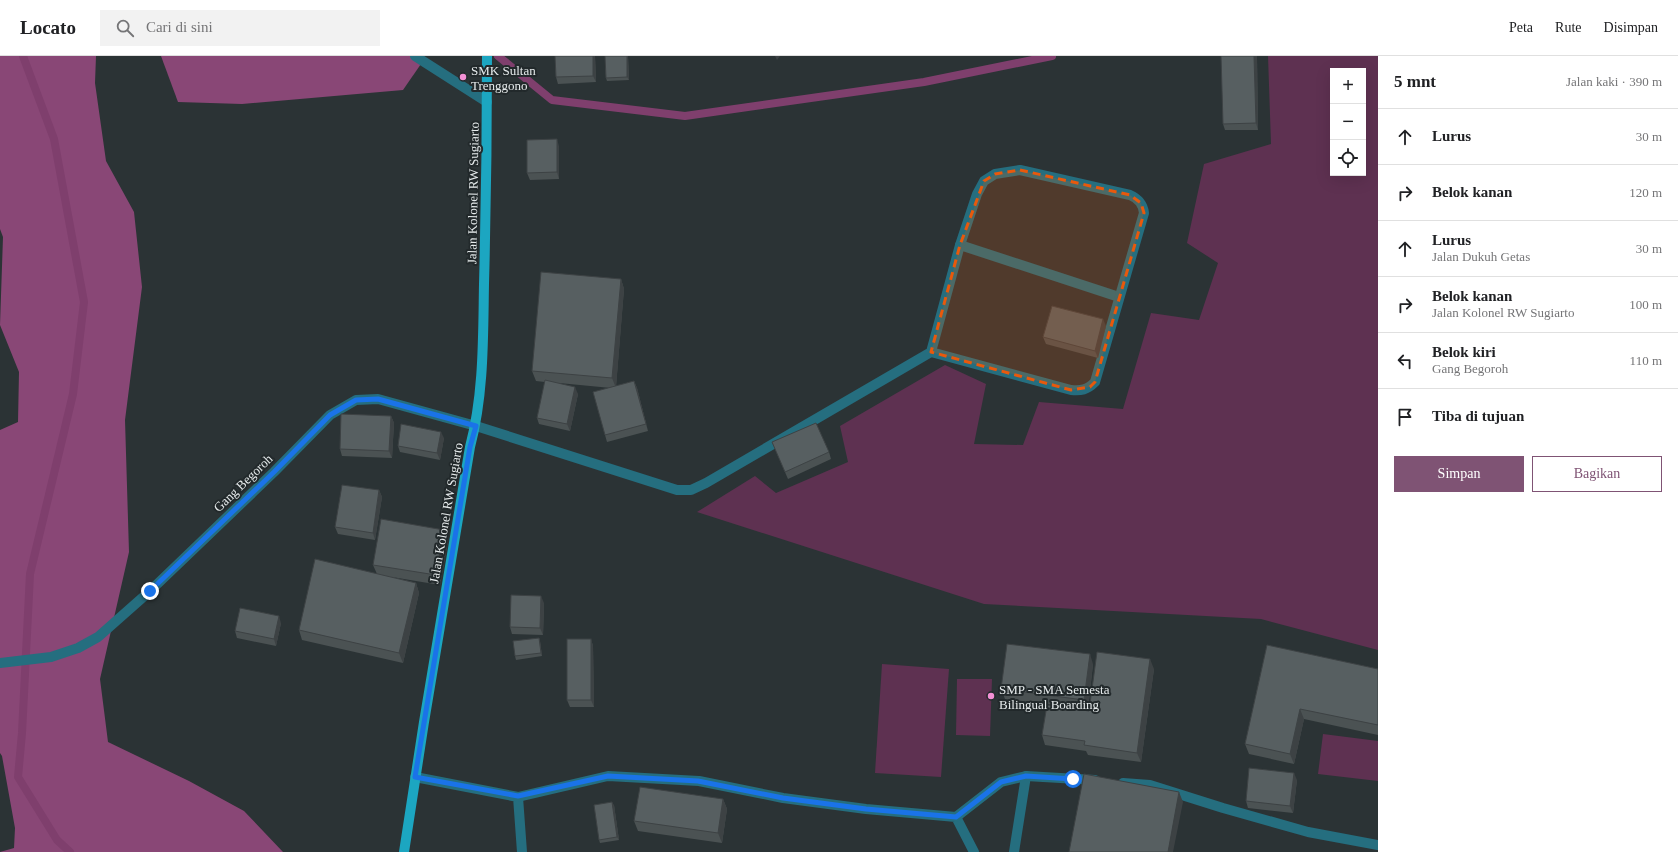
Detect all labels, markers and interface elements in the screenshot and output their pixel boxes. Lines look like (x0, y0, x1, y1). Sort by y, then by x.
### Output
search box (100, 10, 380, 46)
text: Locato (20, 17, 76, 38)
icon: search (114, 17, 136, 39)
text: Cari di sini (146, 19, 213, 35)
text: Peta (1509, 20, 1533, 35)
text: Rute (1555, 20, 1582, 35)
text: Disimpan (1604, 20, 1658, 35)
place label: SMK Sultan Trenggono (471, 63, 536, 93)
map controls (1330, 68, 1366, 176)
button: + (1330, 68, 1366, 104)
marker: SMK Sultan Trenggono (458, 72, 468, 82)
text: 5 mnt (1394, 72, 1436, 91)
text: Jalan kaki · 390 m (1566, 74, 1662, 89)
button: − (1330, 104, 1366, 140)
street label: Jalan Kolonel RW Sugiarto (464, 122, 482, 264)
icon: ahead (1394, 126, 1416, 148)
text: Lurus (1432, 128, 1471, 144)
text: 30 m (1636, 129, 1662, 144)
button: locate (1330, 140, 1366, 176)
icon: right (1394, 182, 1416, 204)
text: Belok kanan (1432, 184, 1512, 200)
text: 120 m (1629, 185, 1662, 200)
text: Lurus (1432, 232, 1471, 248)
icon: ahead (1394, 238, 1416, 260)
text: 30 m (1636, 241, 1662, 256)
text: Jalan Dukuh Getas (1432, 249, 1530, 264)
text: Belok kanan (1432, 288, 1512, 304)
icon: right (1394, 294, 1416, 316)
text: 100 m (1629, 297, 1662, 312)
text: Jalan Kolonel RW Sugiarto (1432, 305, 1574, 320)
text: Belok kiri (1432, 344, 1496, 360)
icon: left (1394, 350, 1416, 372)
text: 110 m (1630, 353, 1662, 368)
text: Gang Begoroh (1432, 361, 1508, 376)
icon: arrive (1394, 406, 1416, 428)
text: Tiba di tujuan (1432, 408, 1524, 424)
street label: Jalan Kolonel RW Sugiarto (426, 442, 466, 584)
street label: Gang Begoroh (210, 451, 276, 515)
button: Simpan (1394, 456, 1524, 492)
button: Bagikan (1532, 456, 1662, 492)
route end (141, 582, 159, 600)
place label: SMP - SMA Semesta Bilingual Boarding (999, 682, 1110, 712)
marker: SMP - SMA Semesta Bilingual Boarding (986, 691, 996, 701)
route start (1064, 770, 1082, 788)

